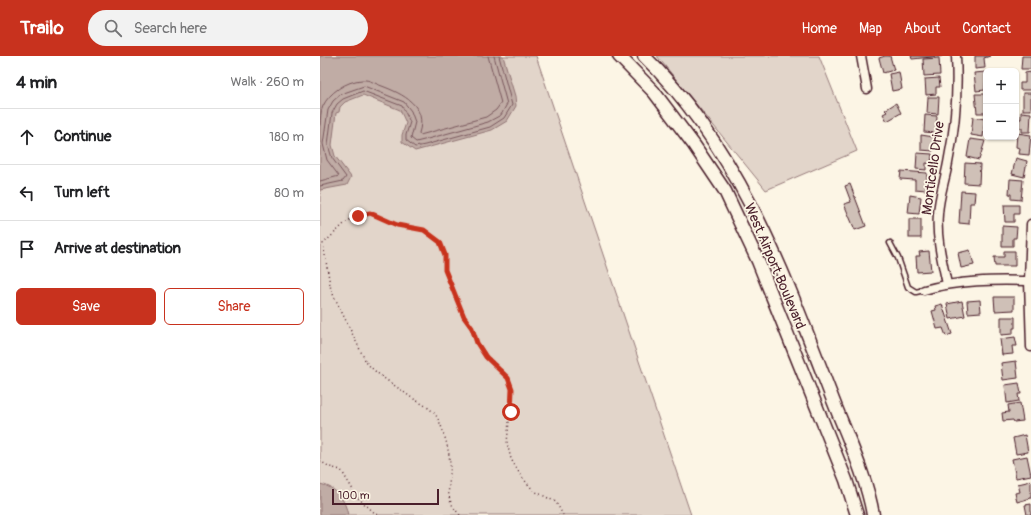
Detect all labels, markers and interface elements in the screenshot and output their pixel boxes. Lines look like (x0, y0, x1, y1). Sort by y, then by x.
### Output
search box (88, 10, 368, 46)
text: Trailo (20, 16, 64, 40)
icon: search (102, 17, 124, 39)
text: Search here (134, 19, 207, 38)
text: Home (802, 20, 837, 37)
text: Map (859, 20, 882, 37)
text: About (904, 20, 940, 37)
text: Contact (962, 20, 1011, 37)
map controls (983, 68, 1019, 140)
button: + (983, 68, 1019, 104)
text: 4 min (16, 72, 57, 93)
text: Walk · 260 m (230, 74, 304, 90)
button: − (983, 104, 1019, 140)
street label: Monticello Drive (918, 120, 948, 216)
icon: ahead (16, 126, 38, 148)
text: Continue (54, 127, 112, 146)
text: 180 m (269, 129, 304, 145)
icon: left (16, 182, 38, 204)
text: Turn left (54, 183, 110, 202)
text: 80 m (274, 185, 304, 201)
street label: West Airport Boulevard (741, 200, 809, 332)
route end (349, 207, 367, 225)
icon: arrive (16, 238, 38, 260)
text: Arrive at destination (54, 239, 181, 258)
button: Save (16, 288, 156, 325)
button: Share (164, 288, 304, 325)
route start (502, 403, 520, 421)
scale bar (332, 487, 439, 506)
text: 100 m (338, 489, 369, 502)

